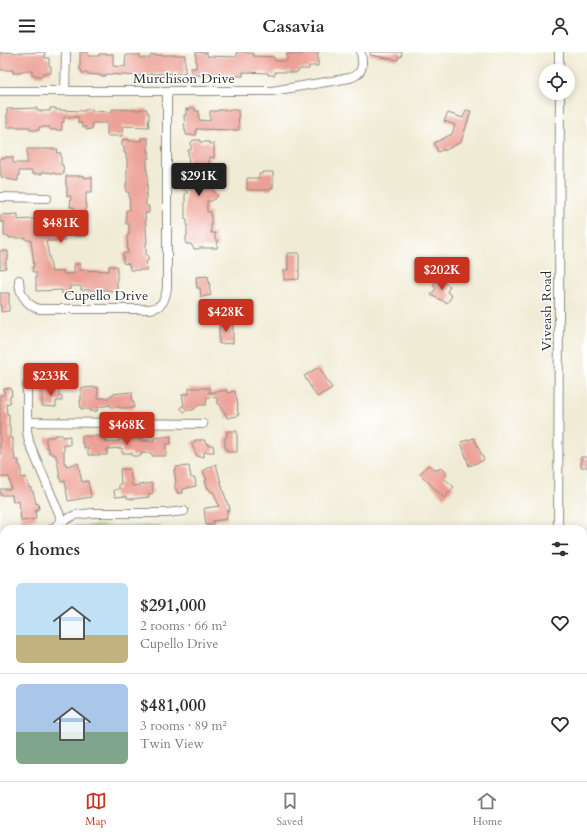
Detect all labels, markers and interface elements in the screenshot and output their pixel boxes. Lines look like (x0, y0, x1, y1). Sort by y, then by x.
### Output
text: Casavia (262, 14, 325, 39)
icon: menu (16, 15, 38, 37)
icon: person (549, 15, 571, 37)
map controls (539, 64, 575, 100)
button: locate (539, 64, 575, 100)
street label: Murchison Drive (133, 69, 235, 88)
pin: $291K (171, 163, 227, 197)
text: $291K (180, 167, 218, 185)
pin: $481K (33, 210, 89, 244)
text: $481K (42, 214, 80, 232)
pin: $202K (414, 257, 470, 291)
text: $202K (423, 261, 461, 279)
street label: Viveash Road (537, 270, 556, 351)
street label: Cupello Drive (64, 286, 148, 305)
pin: $428K (198, 299, 254, 333)
text: $428K (207, 303, 245, 321)
pin: $233K (23, 363, 79, 397)
text: $233K (32, 367, 70, 385)
pin: $468K (99, 412, 155, 446)
text: $468K (108, 416, 146, 434)
text: 6 homes (16, 538, 80, 561)
icon: filters (549, 538, 571, 560)
text: $291,000 (140, 594, 206, 617)
icon: home (48, 599, 96, 647)
icon: heart (549, 612, 571, 634)
text: 2 rooms · 66 m² (140, 617, 227, 635)
text: Cupello Drive (140, 635, 218, 653)
text: $481,000 (140, 694, 206, 717)
icon: home (48, 700, 96, 748)
icon: heart (549, 713, 571, 735)
text: 3 rooms · 89 m² (140, 717, 227, 735)
text: Twin View (140, 735, 204, 753)
tab: Map (85, 790, 107, 829)
tab: Saved (276, 790, 303, 829)
tab: Home (473, 790, 502, 829)

